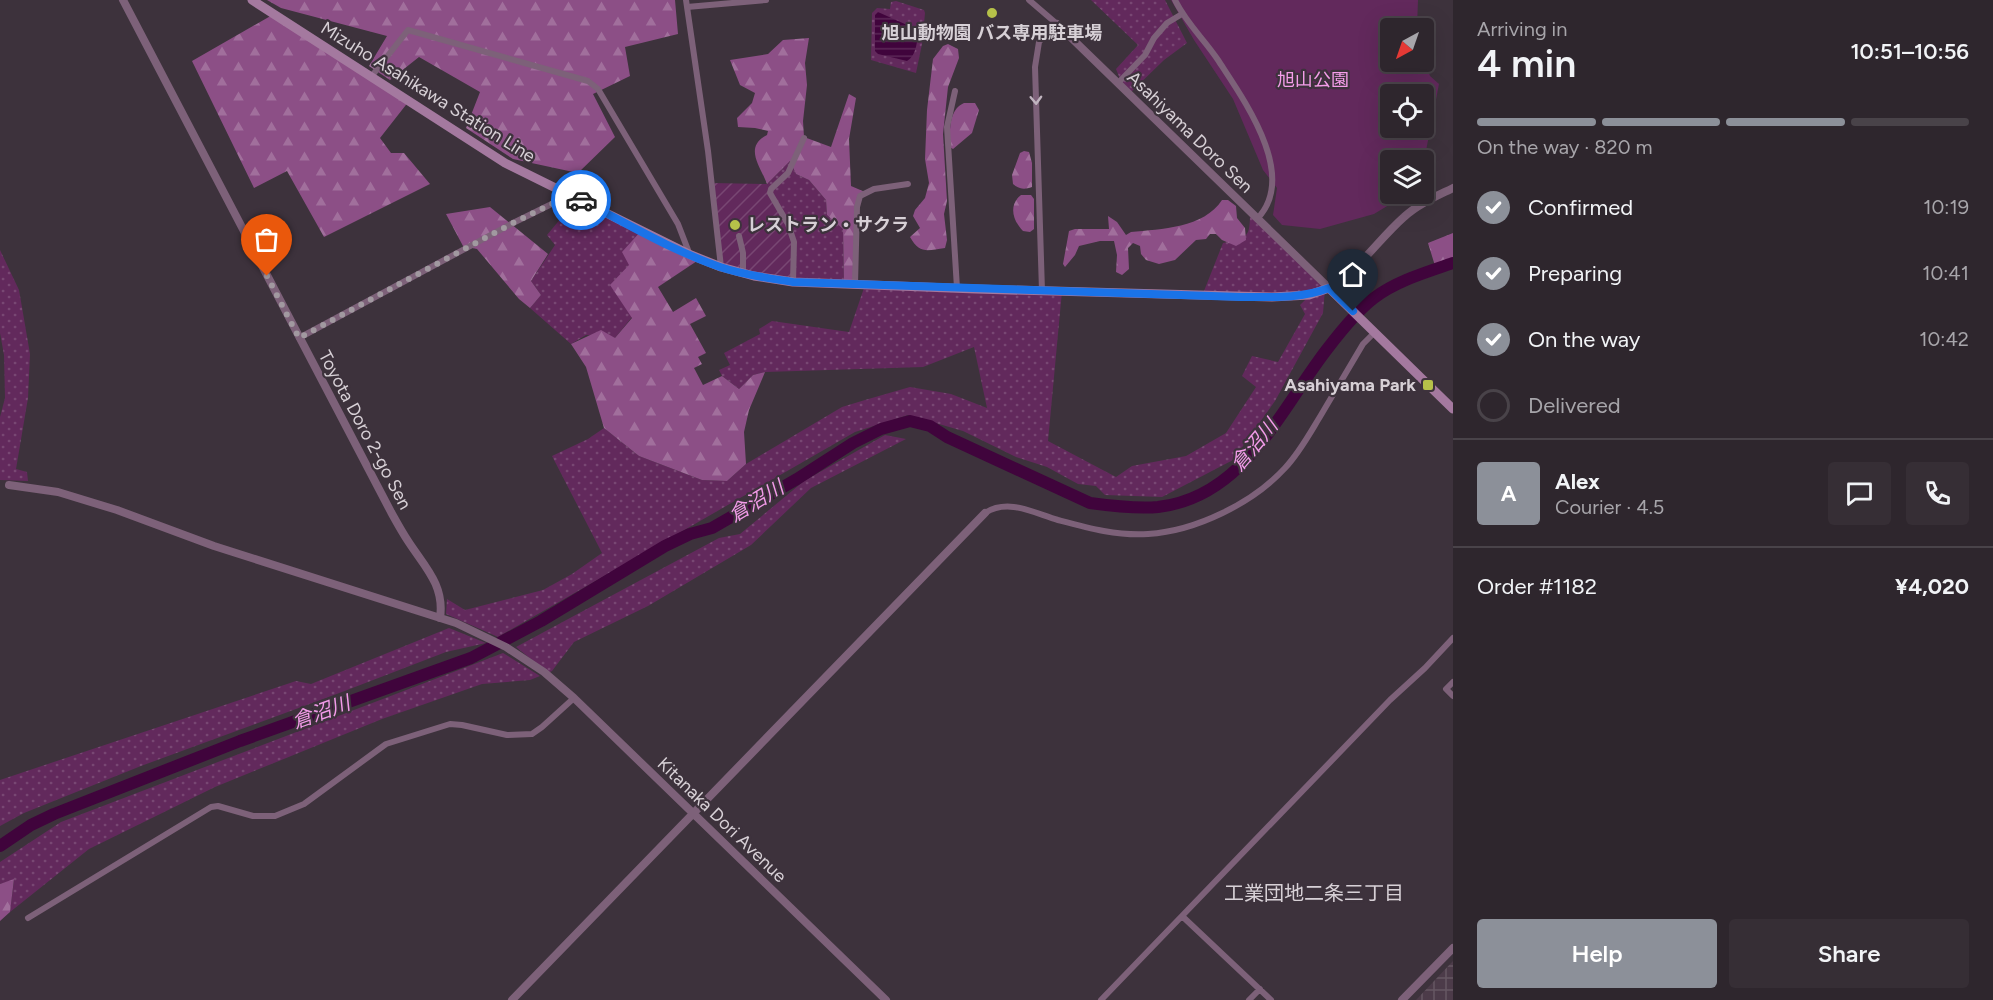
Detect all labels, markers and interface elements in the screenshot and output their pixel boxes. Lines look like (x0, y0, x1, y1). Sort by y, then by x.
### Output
marker: 旭山動物園 バス専用駐車場 (985, 6, 999, 20)
street label: Mizuho Asahikawa Station Line (317, 17, 539, 167)
text: Arriving in (1477, 17, 1567, 41)
north arrow (1380, 18, 1434, 72)
map controls (1380, 18, 1434, 204)
place label: 旭山動物園 バス専用駐車場 (882, 22, 1102, 44)
text: 10:51–10:56 (1850, 38, 1969, 65)
text: 4 min (1477, 40, 1576, 87)
street label: Asahiyama Doro Sen (1123, 66, 1257, 198)
park label: 旭山公園 (1277, 69, 1349, 91)
button: locate (1380, 84, 1434, 138)
one-way arrow (1030, 96, 1042, 105)
text: On the way · 820 m (1477, 135, 1652, 159)
button: layers (1380, 150, 1434, 204)
courier (551, 170, 611, 230)
icon: car (565, 184, 598, 217)
icon: check (1477, 191, 1510, 224)
text: Confirmed (1528, 194, 1633, 221)
text: 10:19 (1923, 195, 1969, 219)
pin (241, 214, 292, 276)
place label: レストラン・サクラ (747, 214, 909, 236)
marker: レストラン・サクラ (728, 218, 742, 232)
icon: bag (250, 223, 283, 256)
pin (1327, 249, 1378, 311)
icon: check (1477, 257, 1510, 290)
icon: home (1336, 258, 1369, 291)
text: Preparing (1528, 260, 1622, 287)
text: 10:41 (1922, 261, 1969, 285)
icon: check (1477, 323, 1510, 356)
text: On the way (1528, 326, 1640, 353)
text: 10:42 (1919, 327, 1969, 351)
street label: Toyota Doro 2-go Sen (314, 347, 416, 513)
place label: Asahiyama Park (1284, 374, 1416, 396)
marker: Asahiyama Park (1421, 378, 1435, 392)
text: Delivered (1528, 392, 1621, 419)
water label: 倉沼川 (1226, 413, 1284, 476)
button: chat (1828, 462, 1891, 525)
button: phone (1906, 462, 1969, 525)
text: Alex (1555, 468, 1600, 495)
water label: 倉沼川 (724, 474, 790, 527)
text: A (1501, 480, 1516, 507)
text: Courier · 4.5 (1555, 495, 1664, 519)
text: Order #1182 (1477, 573, 1597, 600)
text: ¥4,020 (1895, 573, 1969, 600)
water label: 倉沼川 (289, 690, 355, 734)
street label: Kitanaka Dori Avenue (653, 753, 791, 887)
district label: 工業団地二条三丁目 (1224, 881, 1404, 905)
button: Help (1477, 919, 1717, 988)
button: Share (1729, 919, 1969, 988)

